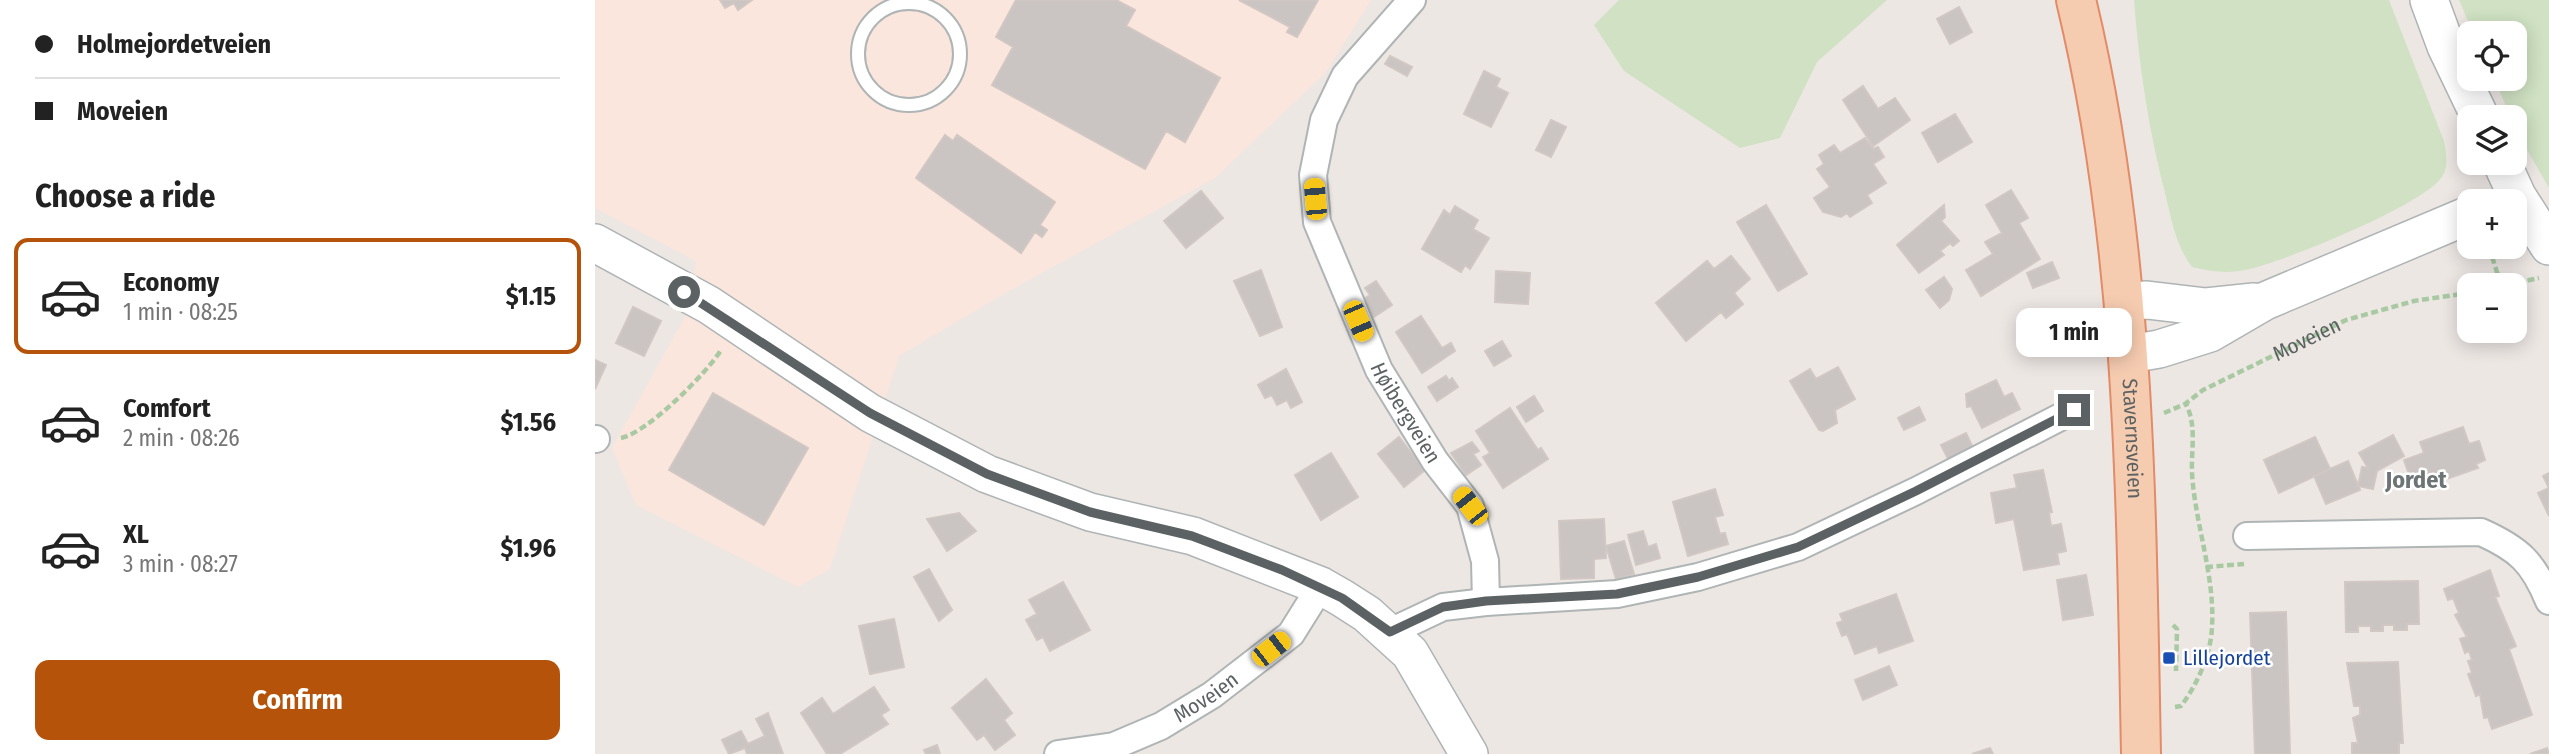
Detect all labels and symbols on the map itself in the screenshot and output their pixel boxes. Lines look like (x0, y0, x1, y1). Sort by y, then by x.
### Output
car (1303, 177, 1328, 221)
route start (668, 276, 700, 308)
car (1341, 298, 1376, 344)
callout: 1 min (2016, 308, 2132, 358)
street label: Moveien (2268, 312, 2345, 367)
street label: Høibergveien (1364, 359, 1446, 468)
street label: Stavernsveien (2116, 378, 2148, 499)
route end (2058, 394, 2090, 426)
district label: Jordet (2384, 466, 2447, 494)
car (1449, 483, 1492, 529)
car (1248, 628, 1295, 670)
place label: Lillejordet (2183, 645, 2271, 671)
marker: Lillejordet (2161, 650, 2177, 666)
street label: Moveien (1169, 666, 1244, 728)

